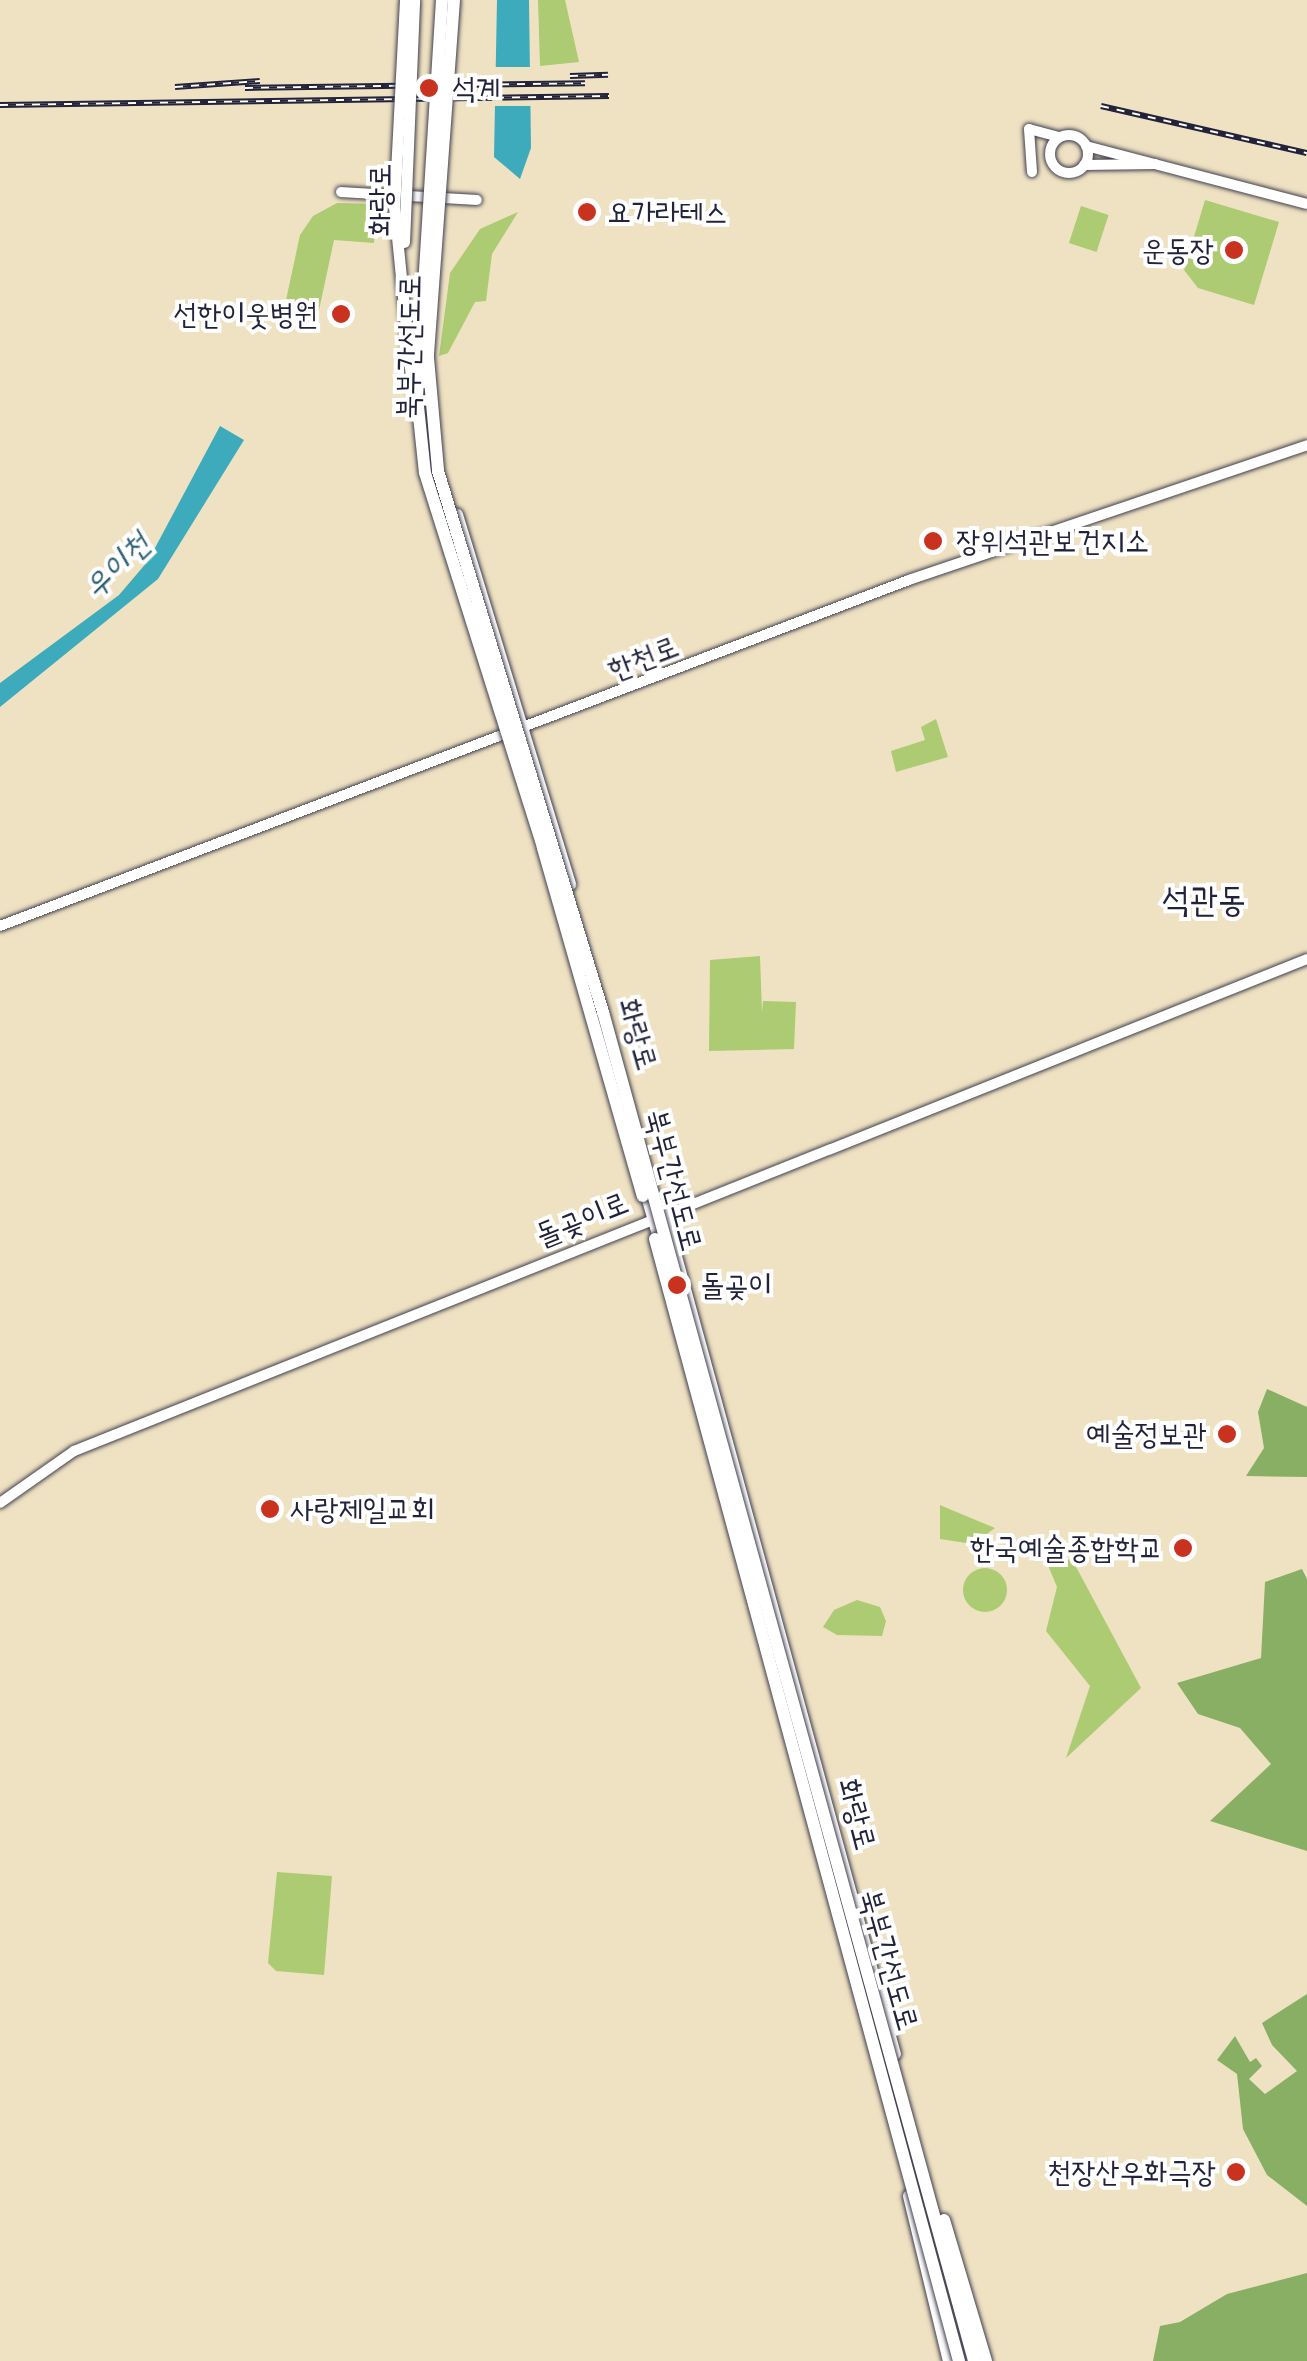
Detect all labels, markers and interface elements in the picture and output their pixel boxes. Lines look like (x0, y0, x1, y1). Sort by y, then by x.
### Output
place label: 석계 (452, 70, 500, 106)
marker: 석계 (416, 75, 442, 101)
street label: 화랑로 (362, 164, 398, 236)
place label: 요가라테스 (607, 194, 728, 230)
marker: 요가라테스 (576, 201, 598, 223)
place label: 운동장 (1142, 232, 1214, 268)
marker: 운동장 (1223, 239, 1245, 261)
street label: 북부간선도로 (390, 274, 428, 420)
place label: 선한이웃병원 (173, 296, 318, 332)
marker: 선한이웃병원 (328, 301, 354, 327)
place label: 장위석관보건지소 (956, 523, 1149, 559)
water label: 우이천 (76, 525, 158, 607)
marker: 장위석관보건지소 (920, 528, 946, 554)
street label: 한천로 (603, 628, 683, 688)
district label: 석관동 (1162, 878, 1246, 920)
street label: 화랑로 (611, 994, 665, 1074)
street label: 북부간선도로 (638, 1105, 710, 1255)
street label: 돌곶이로 (530, 1184, 634, 1254)
place label: 돌곶이 (700, 1267, 772, 1303)
marker: 돌곶이 (664, 1272, 690, 1298)
place label: 예술정보관 (1086, 1416, 1207, 1452)
marker: 예술정보관 (1216, 1423, 1238, 1445)
place label: 사랑제일교회 (290, 1491, 435, 1527)
marker: 사랑제일교회 (259, 1498, 281, 1520)
place label: 한국예술종합학교 (970, 1530, 1163, 1566)
marker: 한국예술종합학교 (1172, 1537, 1194, 1559)
street label: 화랑로 (830, 1774, 884, 1854)
street label: 북부간선도로 (852, 1885, 926, 2035)
place label: 천장산우화극장 (1047, 2154, 1216, 2190)
marker: 천장산우화극장 (1225, 2161, 1247, 2183)

